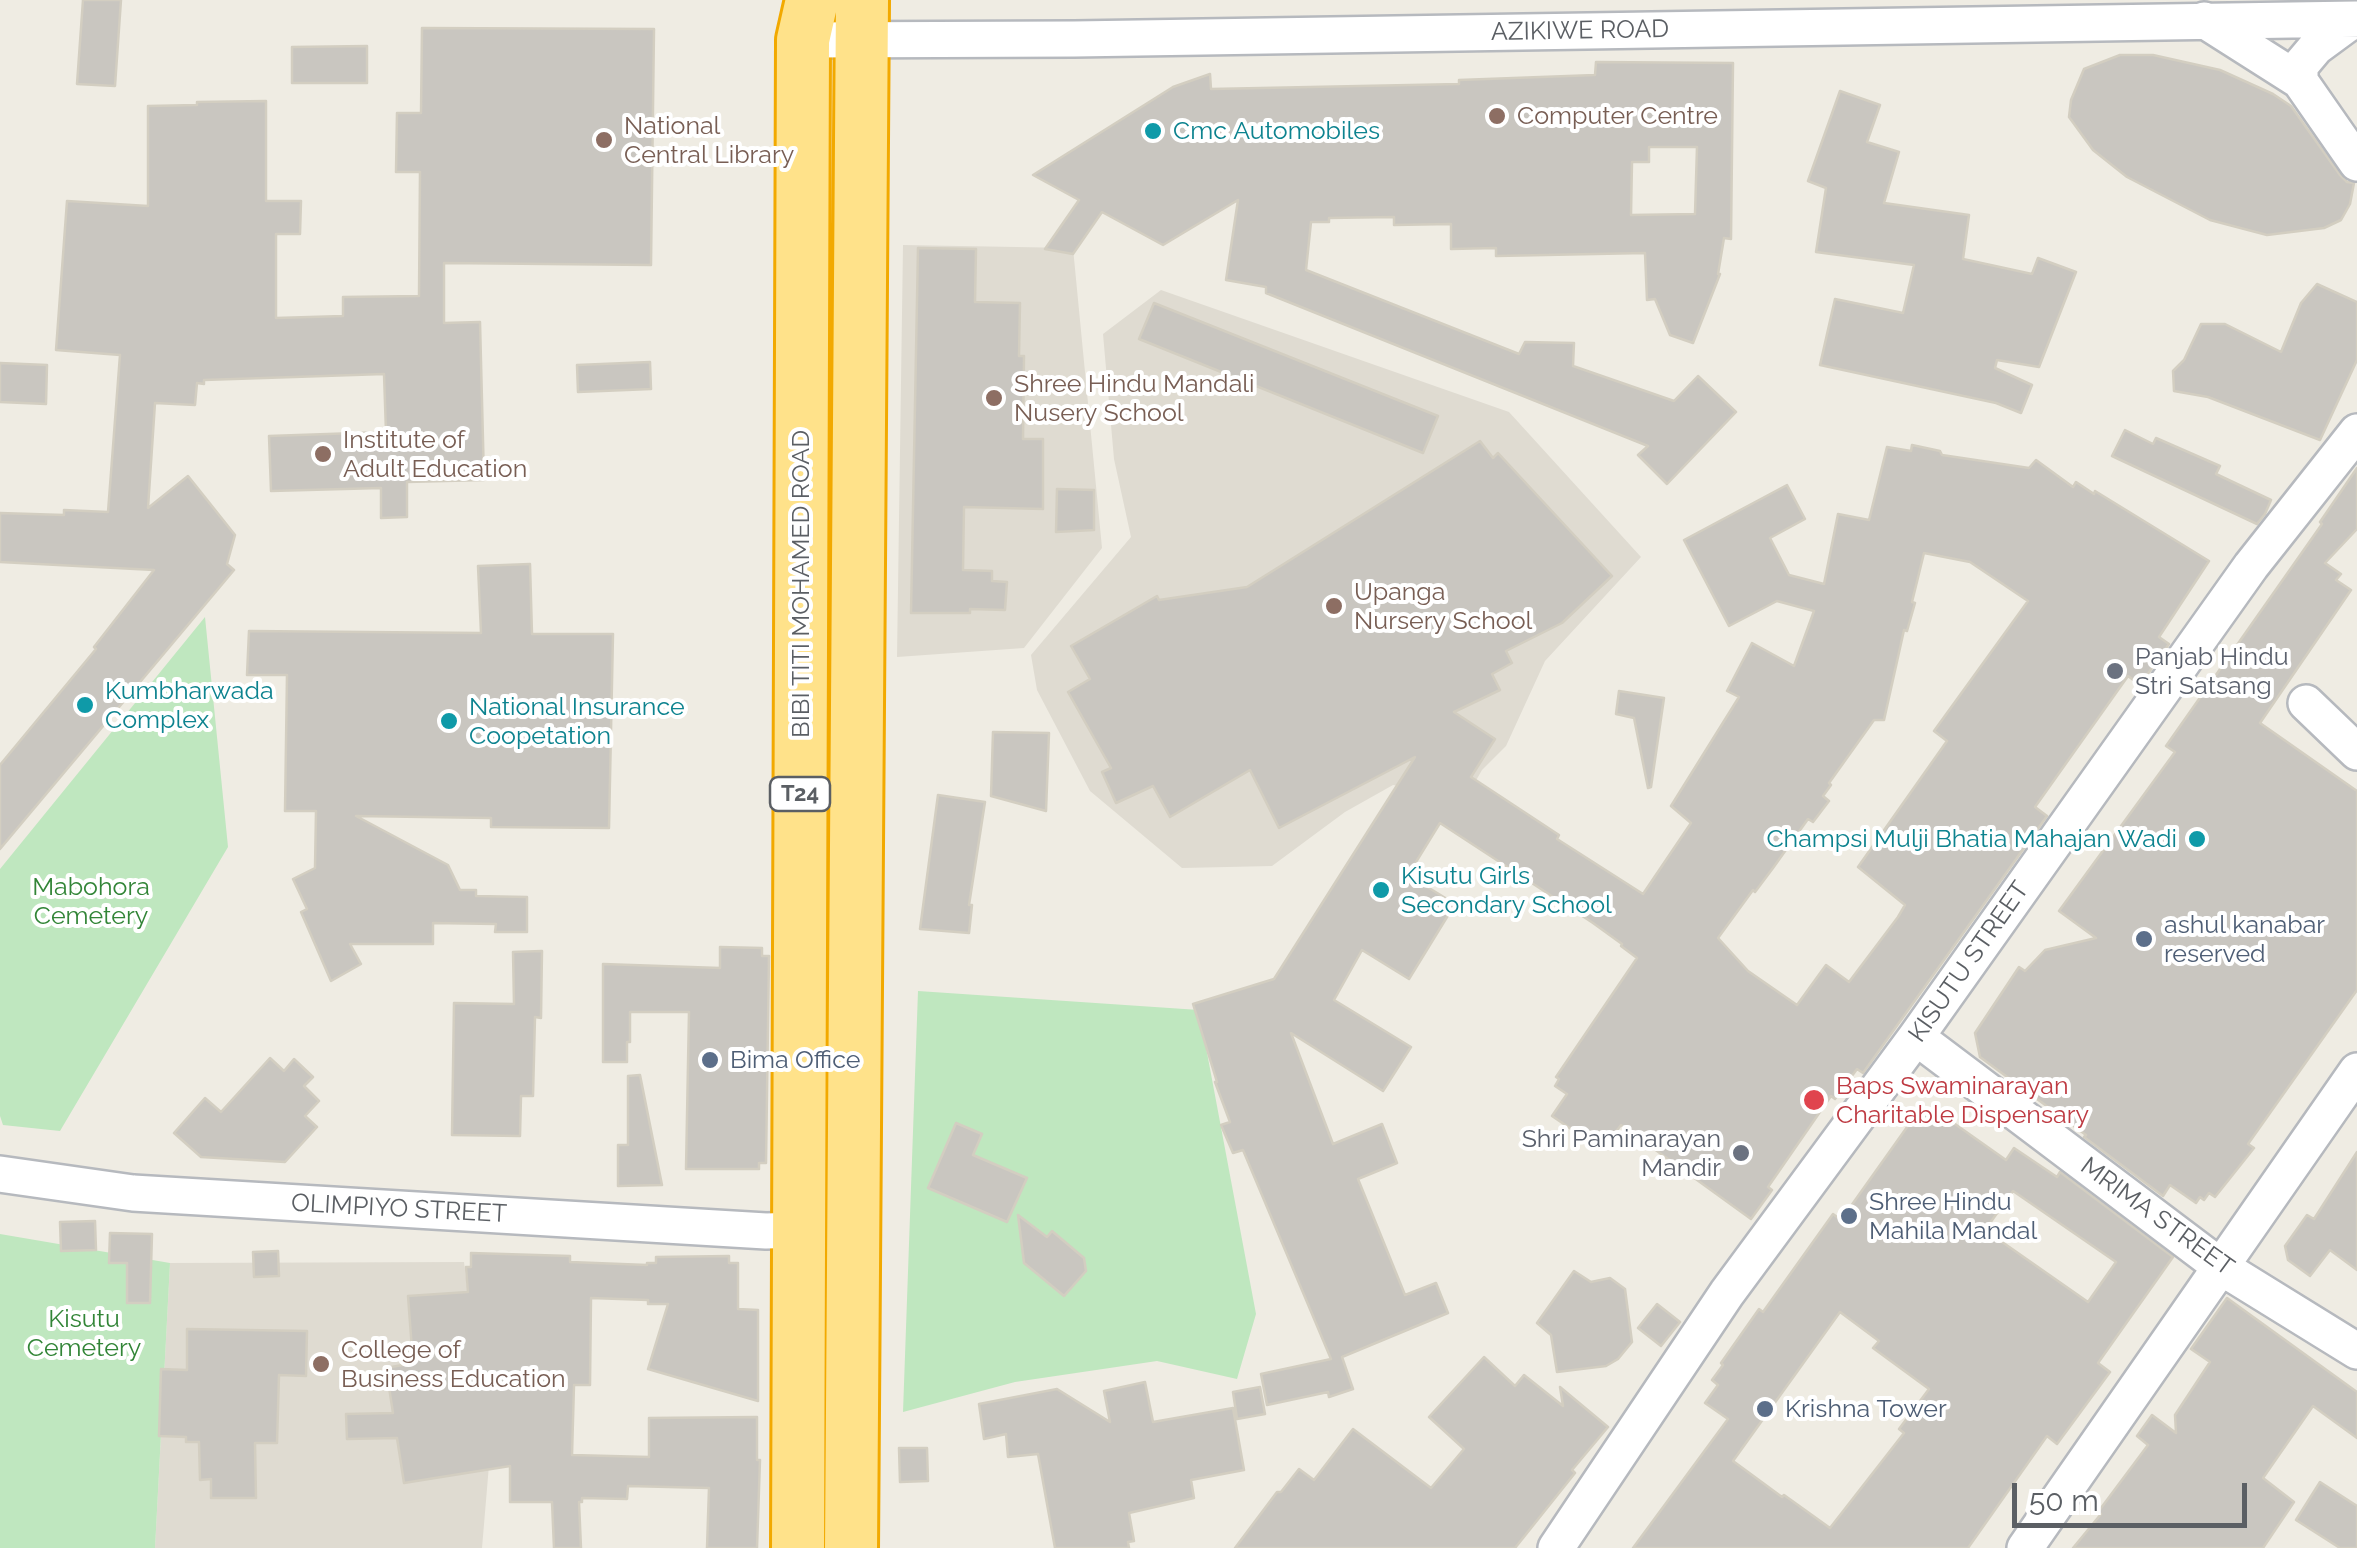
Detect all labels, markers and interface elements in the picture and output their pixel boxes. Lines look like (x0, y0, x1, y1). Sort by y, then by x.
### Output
street label: AZIKIWE ROAD (1491, 14, 1669, 48)
place label: Computer Centre (1517, 101, 1718, 131)
marker: Computer Centre (1486, 105, 1508, 127)
place label: National Central Library (624, 111, 794, 170)
place label: Cmc Automobiles (1173, 116, 1380, 146)
marker: Cmc Automobiles (1142, 120, 1164, 142)
marker: National Central Library (593, 129, 615, 151)
place label: Shree Hindu Mandali Nusery School (1014, 369, 1255, 428)
marker: Shree Hindu Mandali Nusery School (983, 387, 1005, 409)
place label: Institute of Adult Education (343, 425, 527, 484)
street label: BIBI TITI MOHAMED ROAD (786, 430, 816, 738)
marker: Institute of Adult Education (312, 443, 334, 465)
place label: Upanga Nursery School (1354, 577, 1532, 636)
marker: Upanga Nursery School (1323, 595, 1345, 617)
place label: Panjab Hindu Stri Satsang (2135, 642, 2289, 701)
marker: Panjab Hindu Stri Satsang (2104, 660, 2126, 682)
place label: Kumbharwada Complex (105, 676, 274, 735)
place label: National Insurance Coopetation (469, 692, 685, 751)
marker: Kumbharwada Complex (74, 694, 96, 716)
marker: National Insurance Coopetation (438, 710, 460, 732)
road number: T24 (770, 777, 830, 811)
place label: Champsi Mulji Bhatia Mahajan Wadi (1766, 824, 2177, 854)
marker: Champsi Mulji Bhatia Mahajan Wadi (2186, 828, 2208, 850)
place label: Kisutu Girls Secondary School (1401, 861, 1612, 920)
park label: Mabohora Cemetery (32, 872, 150, 931)
street label: KISUTU STREET (1902, 876, 2036, 1048)
marker: Kisutu Girls Secondary School (1370, 879, 1392, 901)
place label: ashul kanabar reserved (2164, 910, 2325, 969)
marker: ashul kanabar reserved (2133, 928, 2155, 950)
place label: Bima Office (730, 1045, 860, 1075)
marker: Bima Office (699, 1049, 721, 1071)
place label: Baps Swaminarayan Charitable Dispensary (1836, 1071, 2089, 1130)
marker: Baps Swaminarayan Charitable Dispensary (1801, 1087, 1827, 1113)
place label: Shri Paminarayan Mandir (1522, 1124, 1721, 1183)
marker: Shri Paminarayan Mandir (1730, 1142, 1752, 1164)
street label: MRIMA STREET (2075, 1151, 2239, 1283)
place label: Shree Hindu Mahila Mandal (1869, 1187, 2037, 1246)
street label: OLIMPIYO STREET (290, 1188, 508, 1230)
marker: Shree Hindu Mahila Mandal (1838, 1205, 1860, 1227)
park label: Kisutu Cemetery (27, 1304, 141, 1363)
place label: College of Business Education (341, 1335, 566, 1394)
marker: College of Business Education (310, 1353, 332, 1375)
place label: Krishna Tower (1785, 1394, 1947, 1424)
marker: Krishna Tower (1754, 1398, 1776, 1420)
scale bar (2017, 1463, 2252, 1525)
text: 50 m (2029, 1483, 2099, 1518)

